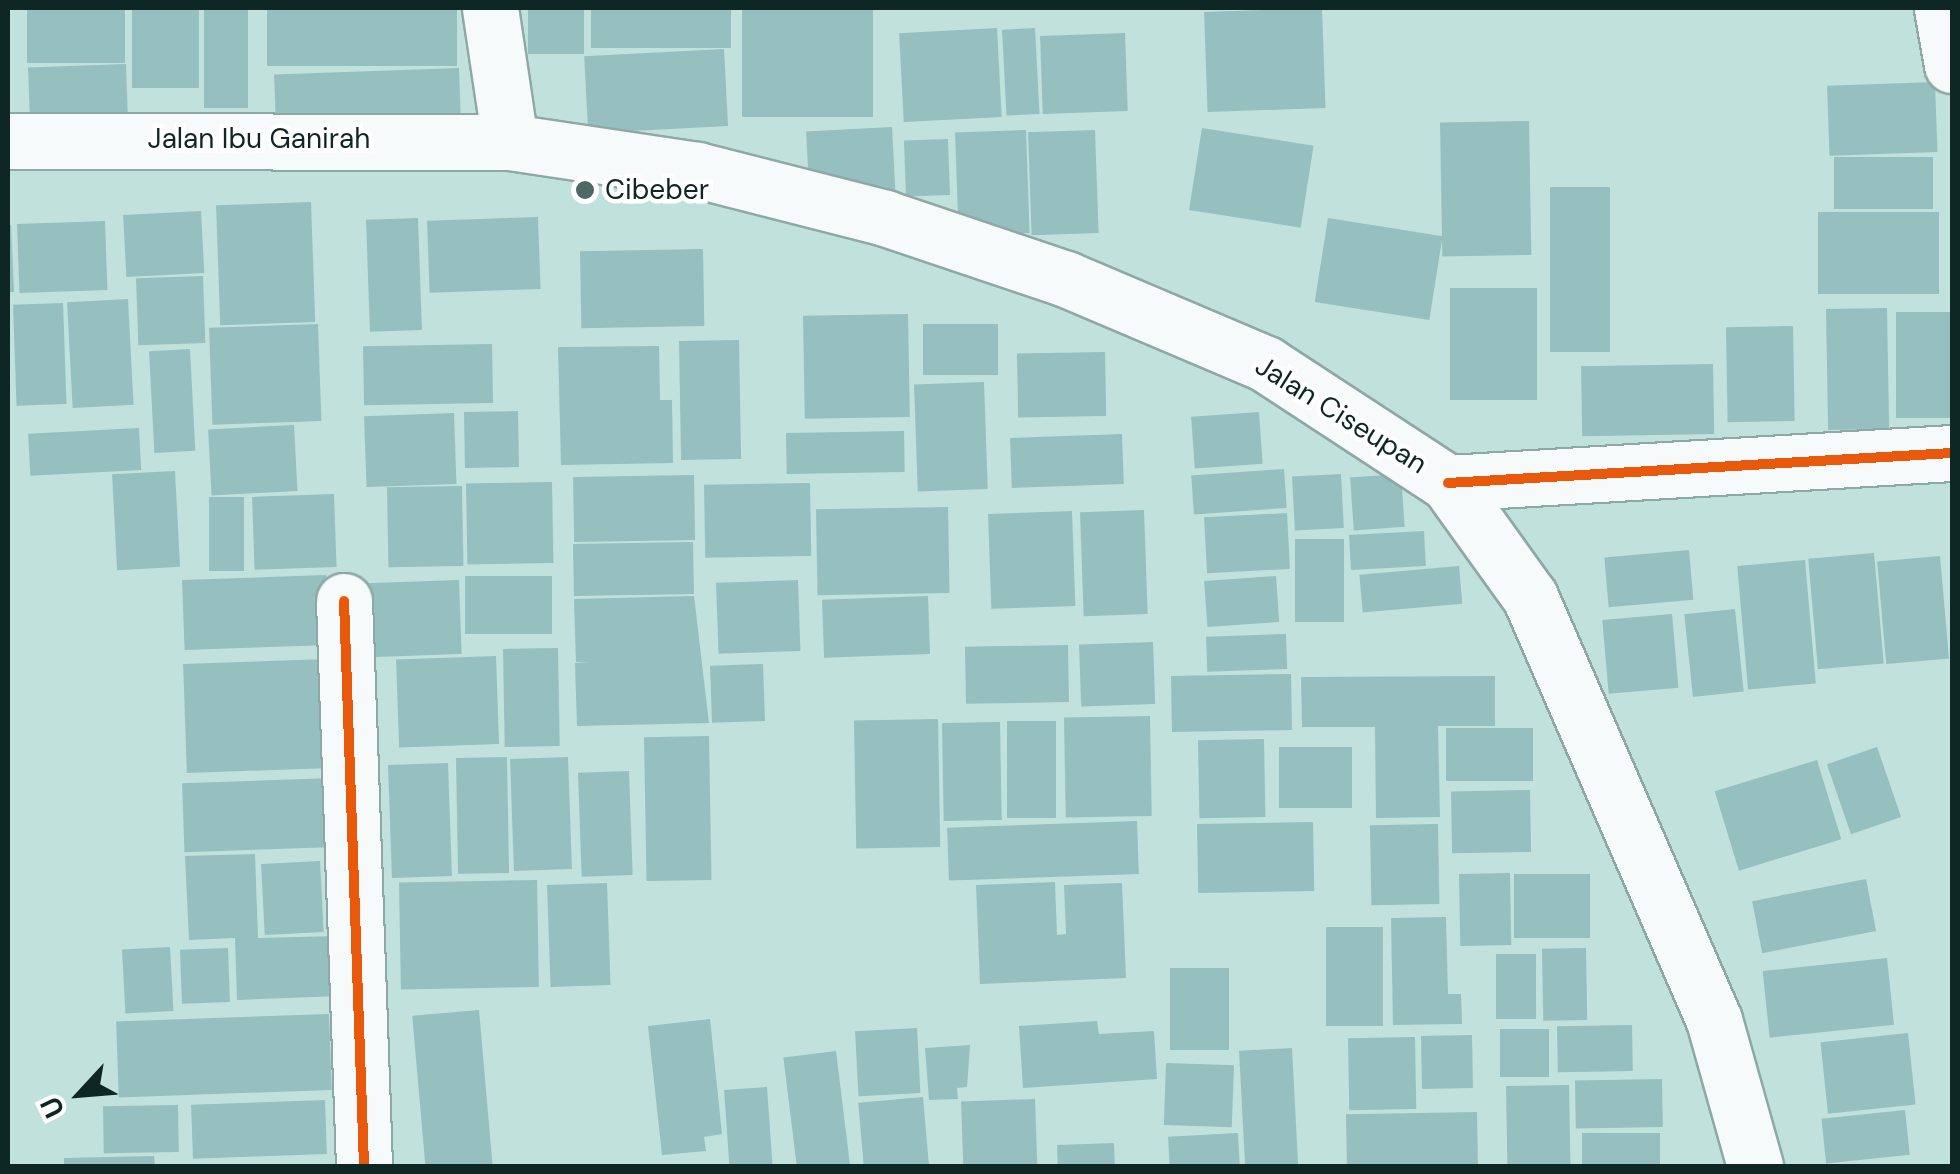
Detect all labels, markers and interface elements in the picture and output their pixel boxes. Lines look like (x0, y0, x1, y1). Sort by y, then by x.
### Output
street label: Jalan Ibu Ganirah (148, 122, 370, 156)
place label: Cibeber (605, 173, 709, 207)
marker: Cibeber (574, 179, 596, 201)
street label: Jalan Ciseupan (1249, 349, 1433, 481)
north arrow (30, 1044, 130, 1144)
text: U (32, 1091, 73, 1124)

